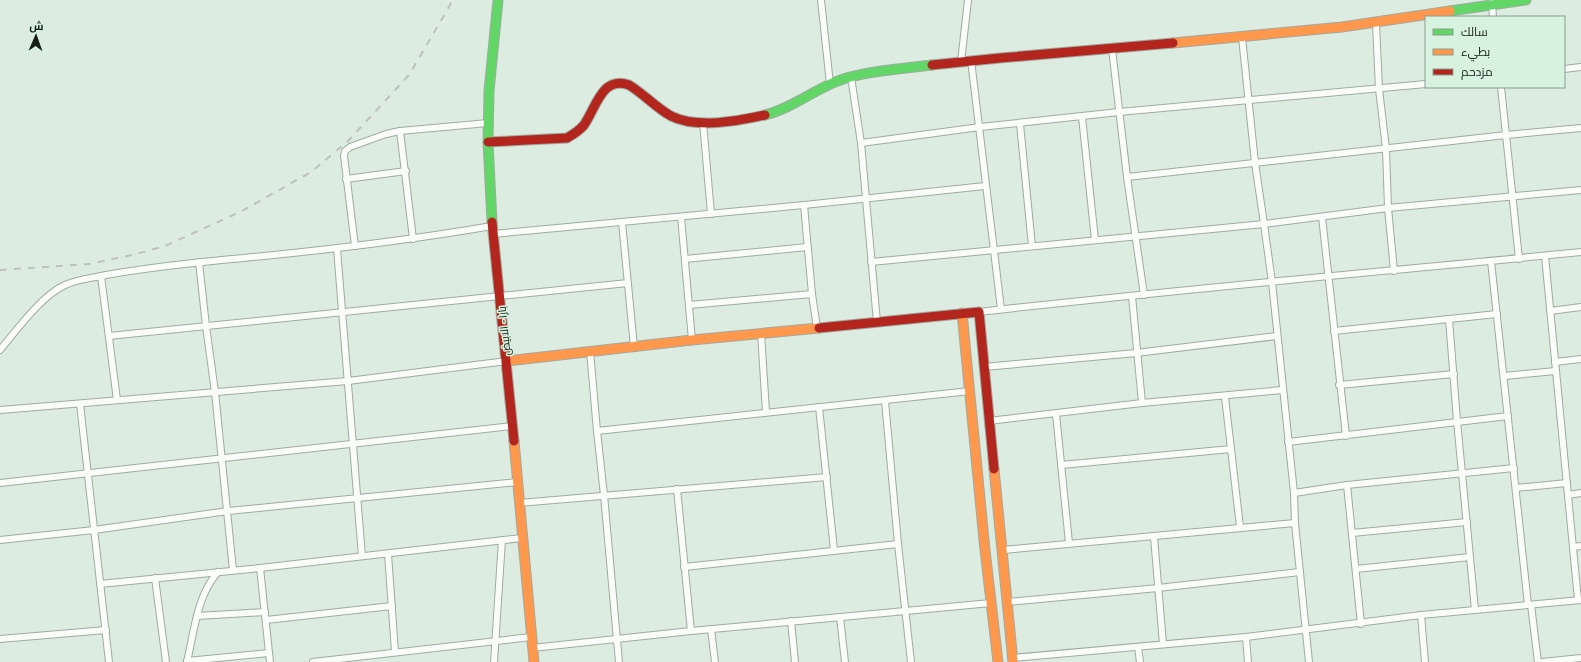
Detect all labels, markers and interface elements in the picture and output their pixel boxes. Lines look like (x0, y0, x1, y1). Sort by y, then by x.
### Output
north arrow (16, 16, 56, 56)
legend (1425, 16, 1565, 88)
text: ش (29, 19, 44, 33)
text: سالك (1461, 24, 1488, 39)
text: بطيء (1461, 44, 1490, 62)
text: مزدحم (1461, 64, 1493, 80)
street label: بارا - الابيض (494, 305, 514, 356)

